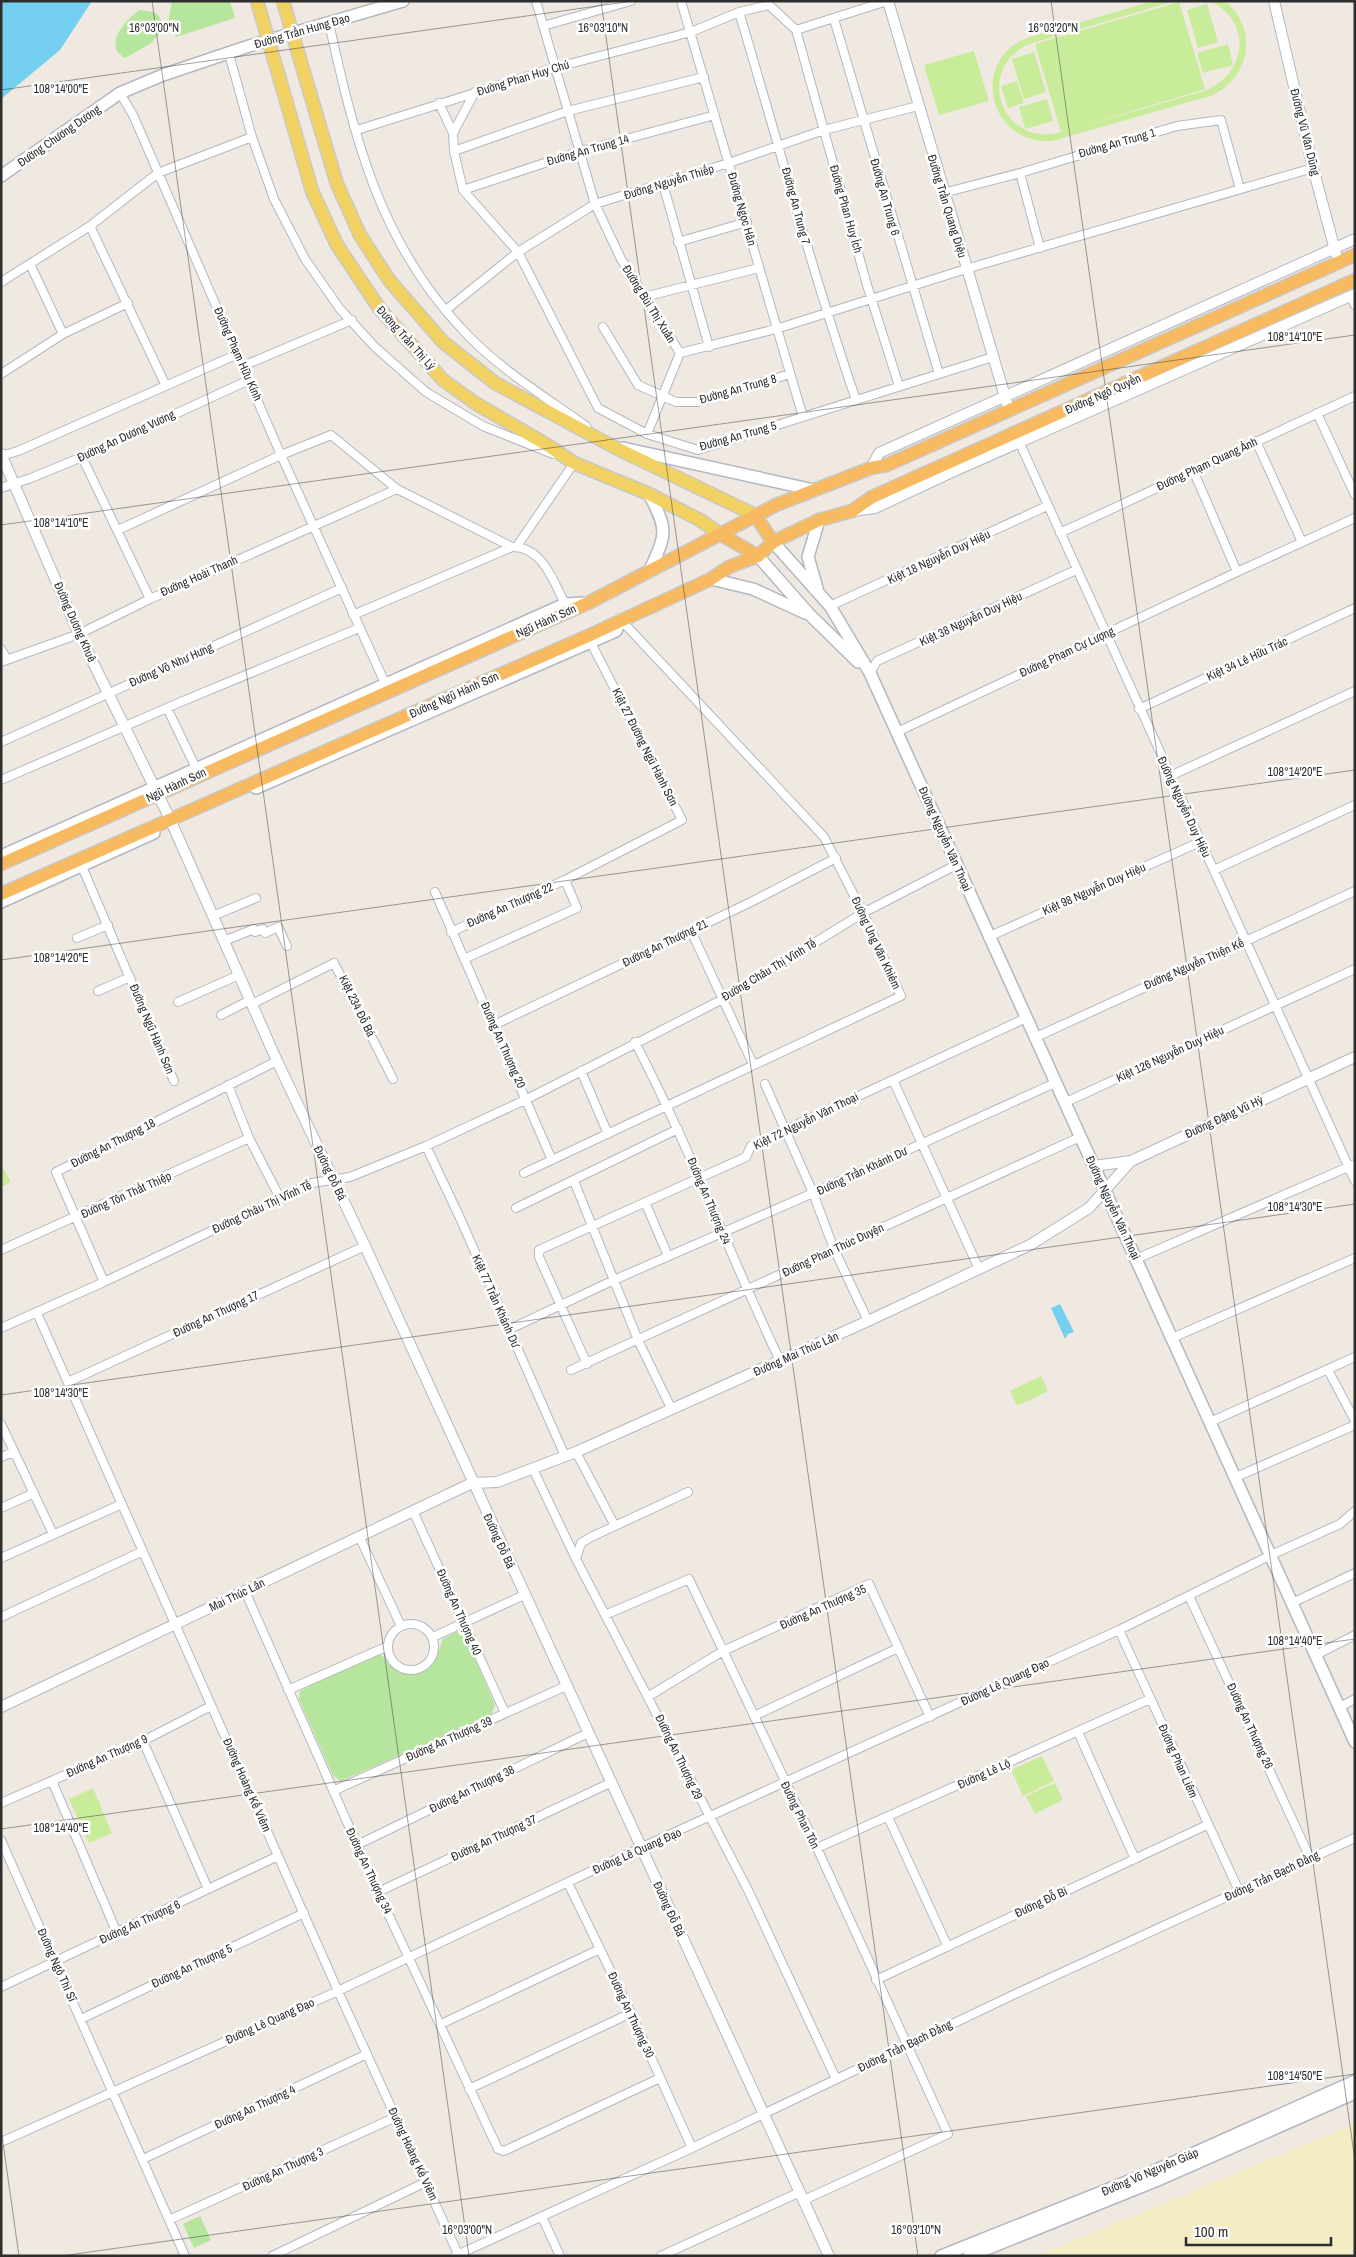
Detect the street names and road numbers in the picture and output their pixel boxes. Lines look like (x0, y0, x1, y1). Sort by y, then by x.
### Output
street label: Đường Trần Hưng Đạo (252, 10, 352, 52)
street label: Đường Phan Huy Chú (475, 56, 571, 100)
street label: Đường Vũ Văn Dũng (1286, 87, 1324, 178)
street label: Đường Chương Dương (14, 101, 104, 171)
street label: Đường An Trung 1 (1077, 124, 1158, 162)
street label: Đường An Trung 14 (545, 130, 631, 169)
street label: Đường Trần Quang Diệu (924, 152, 970, 260)
street label: Đường An Trung 6 (866, 157, 904, 237)
street label: Đường Nguyễn Thiếp (622, 161, 716, 203)
street label: Đường Phan Huy Ích (826, 163, 866, 255)
street label: Đường An Trung 7 (778, 166, 814, 247)
street label: Đường Ngọc Hân (724, 171, 760, 247)
street label: Đường Bùi Thị Xuân (619, 262, 679, 346)
street label: Đường Trần Thị Lý (373, 303, 439, 374)
street label: Đường Phạm Hữu Kính (210, 305, 266, 403)
street label: Đường An Trung 8 (698, 370, 778, 408)
street label: Đường Ngô Quyền (1063, 370, 1143, 418)
street label: Đường An Dương Vương (75, 406, 178, 466)
street label: Đường An Trung 5 (698, 417, 779, 455)
street label: Đường Phạm Quang Ảnh (1154, 434, 1260, 494)
street label: Kiệt 18 Nguyễn Duy Hiệu (885, 526, 993, 588)
street label: Đường Hoài Thanh (158, 552, 240, 600)
street label: Đường Dương Khuê (50, 579, 100, 665)
street label: Kiệt 38 Nguyễn Duy Hiệu (917, 588, 1025, 650)
street label: Ngũ Hành Sơn (513, 601, 579, 641)
street label: Đường Phạm Cự Lượng (1017, 623, 1117, 681)
street label: Kiệt 34 Lê Hữu Trác (1204, 633, 1290, 685)
street label: Đường Võ Như Hưng (127, 639, 216, 691)
street label: Đường Ngũ Hành Sơn (407, 668, 501, 722)
street label: Kiệt 27 Đường Ngũ Hành Sơn (608, 685, 682, 809)
street label: Đường Nguyễn Duy Hiệu (1154, 754, 1214, 860)
street label: Ngũ Hành Sơn (143, 764, 209, 806)
street label: Đường Nguyễn Văn Thoại (915, 784, 975, 894)
street label: Kiệt 98 Nguyễn Duy Hiệu (1040, 859, 1148, 919)
street label: Đường An Thượng 22 (464, 879, 556, 931)
street label: Đường Ung Văn Khiêm (848, 894, 904, 992)
street label: Đường An Thượng 21 (620, 915, 711, 971)
street label: Đường Châu Thị Vĩnh Tế (719, 935, 819, 1005)
street label: Đường Nguyễn Thiện Kế (1141, 935, 1247, 993)
street label: Kiệt 234 Đỗ Bá (335, 972, 379, 1040)
street label: Đường Ngũ Hành Sơn (126, 982, 178, 1076)
street label: Đường An Thượng 20 (477, 999, 529, 1091)
street label: Kiệt 126 Nguyễn Duy Hiệu (1114, 1022, 1226, 1086)
street label: Kiệt 72 Nguyễn Văn Thoại (751, 1089, 861, 1153)
street label: Đường Đặng Vũ Hỷ (1182, 1092, 1266, 1142)
street label: Đường An Thượng 18 (68, 1115, 158, 1171)
street label: Đường Đỗ Bá (310, 1143, 350, 1204)
street label: Đường Trần Khánh Dư (814, 1143, 910, 1199)
street label: Đường Nguyễn Văn Thoại (1082, 1153, 1144, 1263)
street label: Đường An Thượng 24 (683, 1155, 735, 1247)
street label: Đường Tôn Thất Thiệp (78, 1168, 174, 1222)
street label: Đường Châu Thị Vĩnh Tế (210, 1177, 314, 1237)
street label: Đường Phan Thúc Duyện (780, 1219, 886, 1281)
street label: Kiệt 77 Trần Khánh Dư (468, 1252, 524, 1350)
street label: Đường An Thượng 17 (171, 1287, 262, 1341)
street label: Đường Mai Thúc Lân (751, 1328, 841, 1380)
street label: Đường Đỗ Bá (479, 1511, 519, 1572)
street label: Đường An Thượng 40 (433, 1566, 485, 1658)
street label: Mai Thúc Lân (207, 1575, 267, 1615)
street label: Đường An Thượng 35 (777, 1581, 869, 1633)
street label: Đường Lê Quang Đạo (958, 1655, 1052, 1709)
street label: Đường An Thượng 26 (1223, 1681, 1277, 1771)
street label: Đường An Thượng 29 (651, 1712, 707, 1802)
street label: Đường An Thượng 39 (403, 1713, 495, 1765)
street label: Đường Phan Liêm (1155, 1722, 1201, 1800)
street label: Đường An Thượng 9 (64, 1731, 150, 1781)
street label: Đường Hoàng Kế Viêm (219, 1736, 275, 1834)
street label: Đường Lê Lộ (955, 1755, 1013, 1793)
street label: Đường An Thượng 38 (427, 1761, 517, 1817)
street label: Đường Phan Tôn (777, 1779, 823, 1851)
street label: Đường An Thượng 37 (449, 1811, 540, 1865)
street label: Đường Lê Quang Đạo (590, 1824, 684, 1878)
street label: Đường An Thượng 34 (342, 1826, 396, 1917)
street label: Đường Trần Bạch Đằng (1222, 1847, 1322, 1905)
street label: Đường Đỗ Bá (649, 1879, 689, 1940)
street label: Đường Đỗ Bí (1012, 1883, 1070, 1921)
street label: Đường An Thượng 6 (97, 1896, 183, 1948)
street label: Đường Ngô Thì Sĩ (34, 1926, 81, 2005)
street label: Đường An Thượng 5 (149, 1940, 235, 1992)
street label: Đường An Thượng 30 (604, 1970, 658, 2060)
street label: Đường Lê Quang Đạo (223, 1994, 317, 2048)
street label: Đường Trần Bạch Đằng (855, 2016, 955, 2076)
street label: Đường An Thượng 4 (212, 2081, 298, 2133)
street label: Đường Hoàng Kế Viêm (384, 2105, 442, 2203)
street label: Đường An Thượng 3 (240, 2143, 326, 2195)
street label: Đường Võ Nguyên Giáp (1099, 2144, 1201, 2200)

